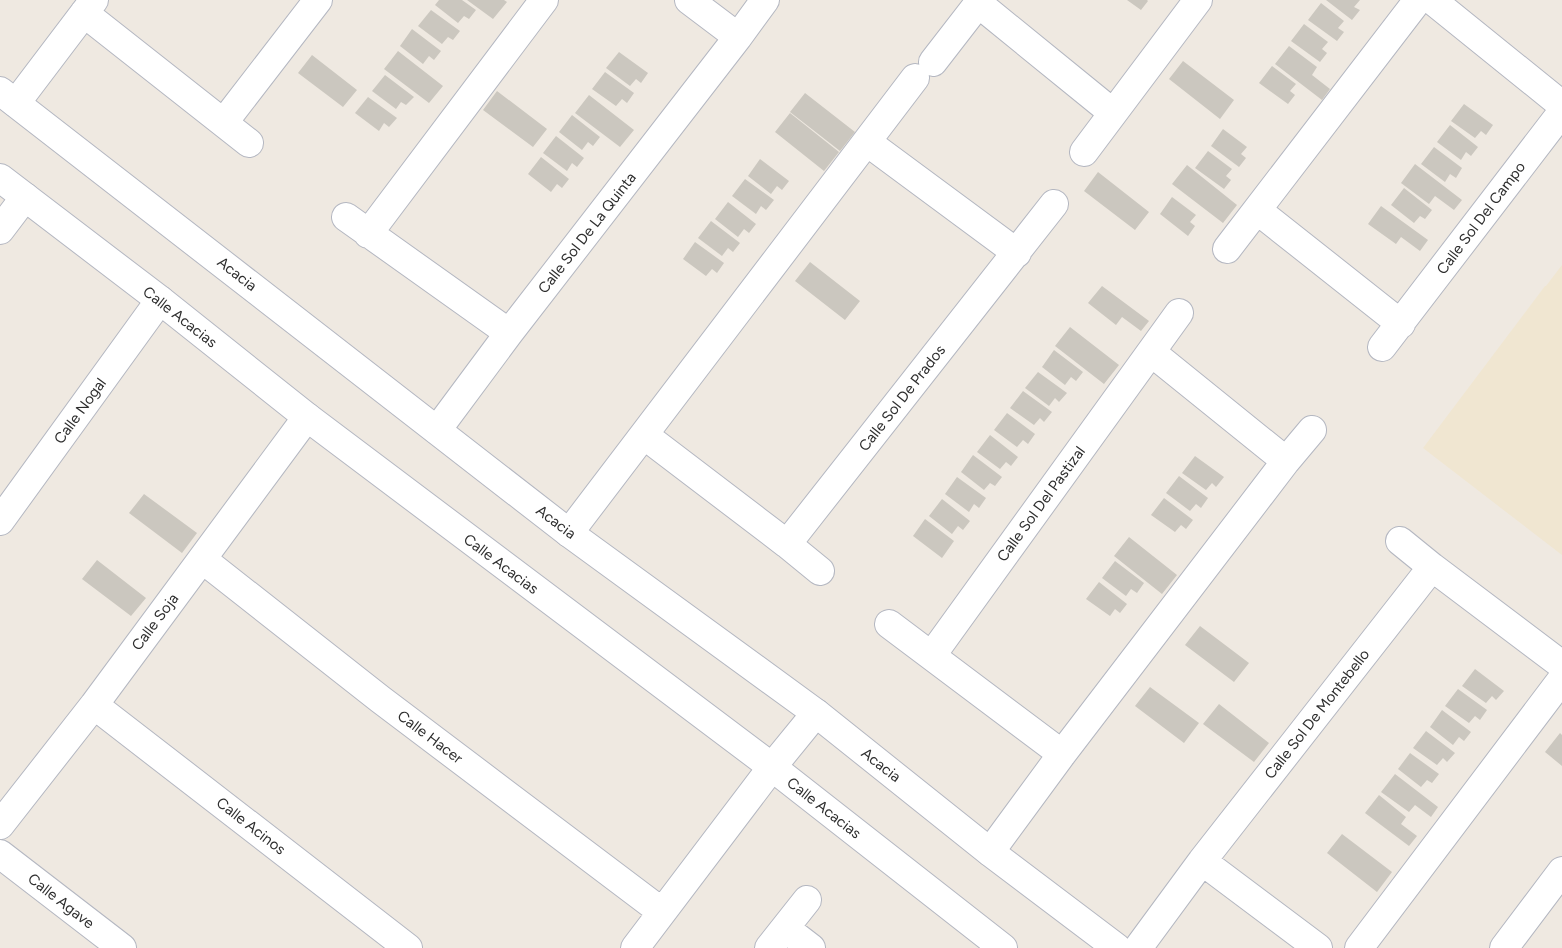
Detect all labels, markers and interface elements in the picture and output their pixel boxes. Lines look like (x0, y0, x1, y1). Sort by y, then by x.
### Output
street label: Calle Sol Del Campo (1433, 158, 1529, 278)
street label: Calle Sol De La Quinta (534, 169, 640, 297)
street label: Acacia (214, 253, 260, 295)
street label: Calle Acacias (139, 283, 221, 351)
street label: Calle Sol De Prados (855, 341, 949, 455)
street label: Calle Nogal (50, 375, 110, 447)
street label: Calle Sol Del Pastizal (993, 443, 1089, 565)
street label: Acacia (533, 501, 579, 543)
street label: Calle Acacias (460, 530, 542, 598)
street label: Calle Soja (128, 590, 182, 654)
street label: Calle Sol De Montebello (1261, 645, 1374, 783)
street label: Calle Hacer (394, 707, 466, 767)
street label: Acacia (858, 744, 904, 786)
street label: Calle Acacias (783, 774, 865, 842)
street label: Calle Acinos (213, 793, 289, 859)
street label: Calle Agave (24, 870, 98, 932)

